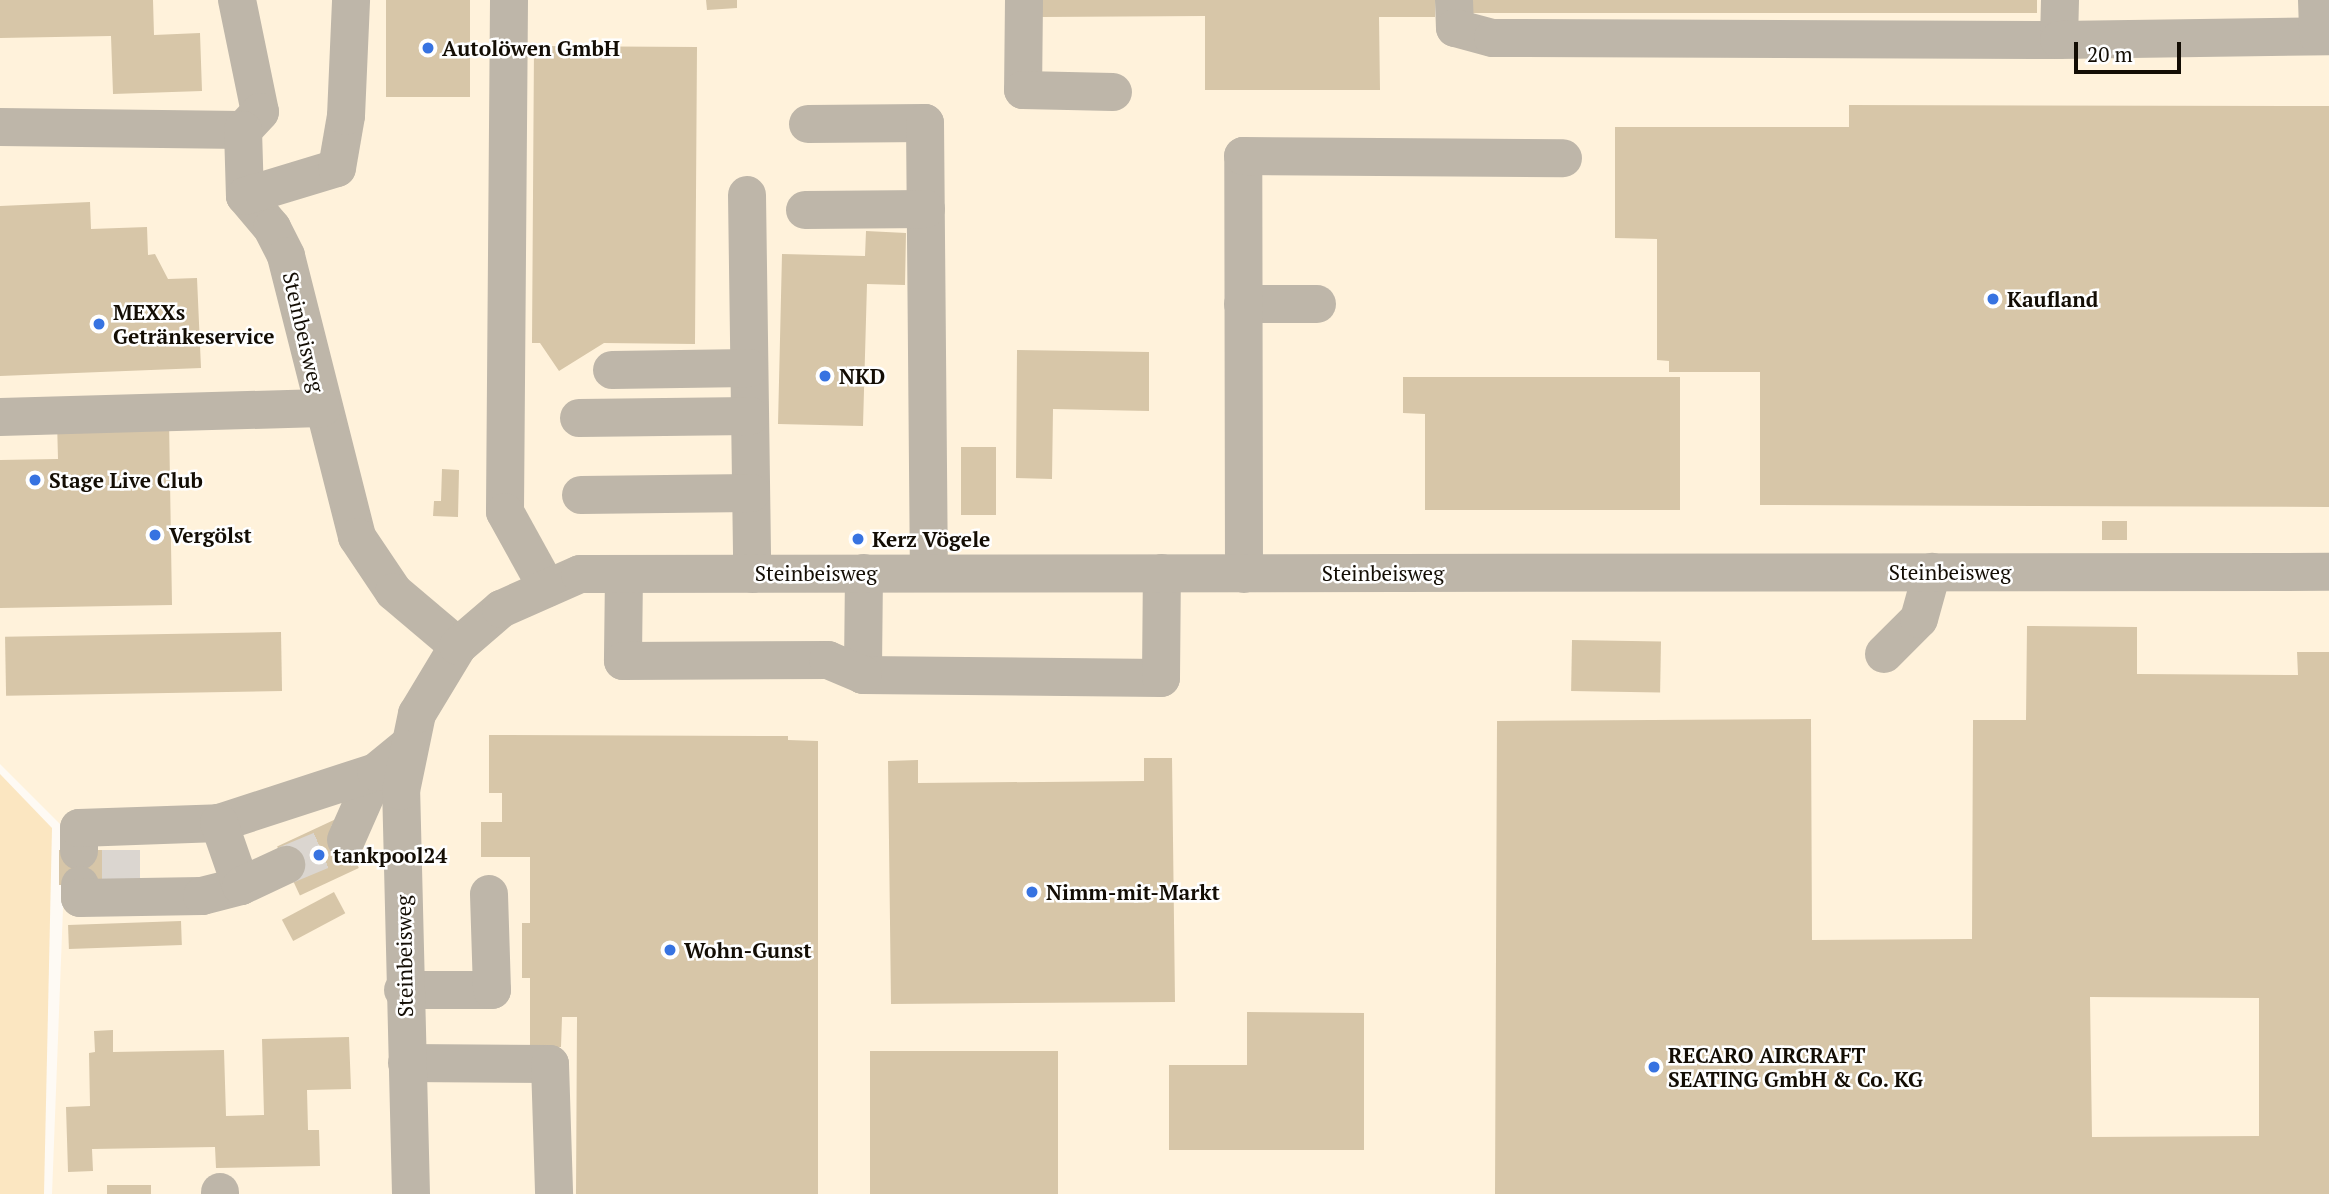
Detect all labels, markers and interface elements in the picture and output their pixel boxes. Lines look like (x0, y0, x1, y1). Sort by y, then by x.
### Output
scale bar (2077, 28, 2184, 72)
place label: Autolöwen GmbH (442, 35, 620, 61)
marker: Autolöwen GmbH (420, 40, 436, 56)
text: 20 m (2087, 40, 2133, 68)
street label: Steinbeisweg (278, 269, 330, 395)
place label: Kaufland (2007, 286, 2098, 312)
marker: Kaufland (1985, 291, 2001, 307)
place label: MEXXs Getränkeservice (113, 299, 274, 349)
marker: MEXXs Getränkeservice (91, 316, 107, 332)
place label: NKD (839, 363, 885, 389)
marker: NKD (817, 368, 833, 384)
place label: Stage Live Club (49, 467, 203, 493)
marker: Stage Live Club (27, 472, 43, 488)
place label: Vergölst (169, 522, 252, 548)
place label: Kerz Vögele (872, 526, 991, 552)
marker: Vergölst (147, 527, 163, 543)
marker: Kerz Vögele (850, 531, 866, 547)
street label: Steinbeisweg (1889, 559, 2011, 585)
street label: Steinbeisweg (755, 560, 877, 586)
street label: Steinbeisweg (1322, 560, 1444, 586)
place label: tankpool24 (333, 842, 447, 868)
marker: tankpool24 (311, 847, 327, 863)
place label: Nimm-mit-Markt (1046, 879, 1220, 905)
marker: Nimm-mit-Markt (1024, 884, 1040, 900)
street label: Steinbeisweg (390, 895, 418, 1017)
place label: Wohn-Gunst (684, 937, 812, 963)
marker: Wohn-Gunst (662, 942, 678, 958)
place label: RECARO AIRCRAFT SEATING GmbH & Co. KG (1668, 1042, 1924, 1092)
marker: RECARO AIRCRAFT SEATING GmbH & Co. KG (1646, 1059, 1662, 1075)

